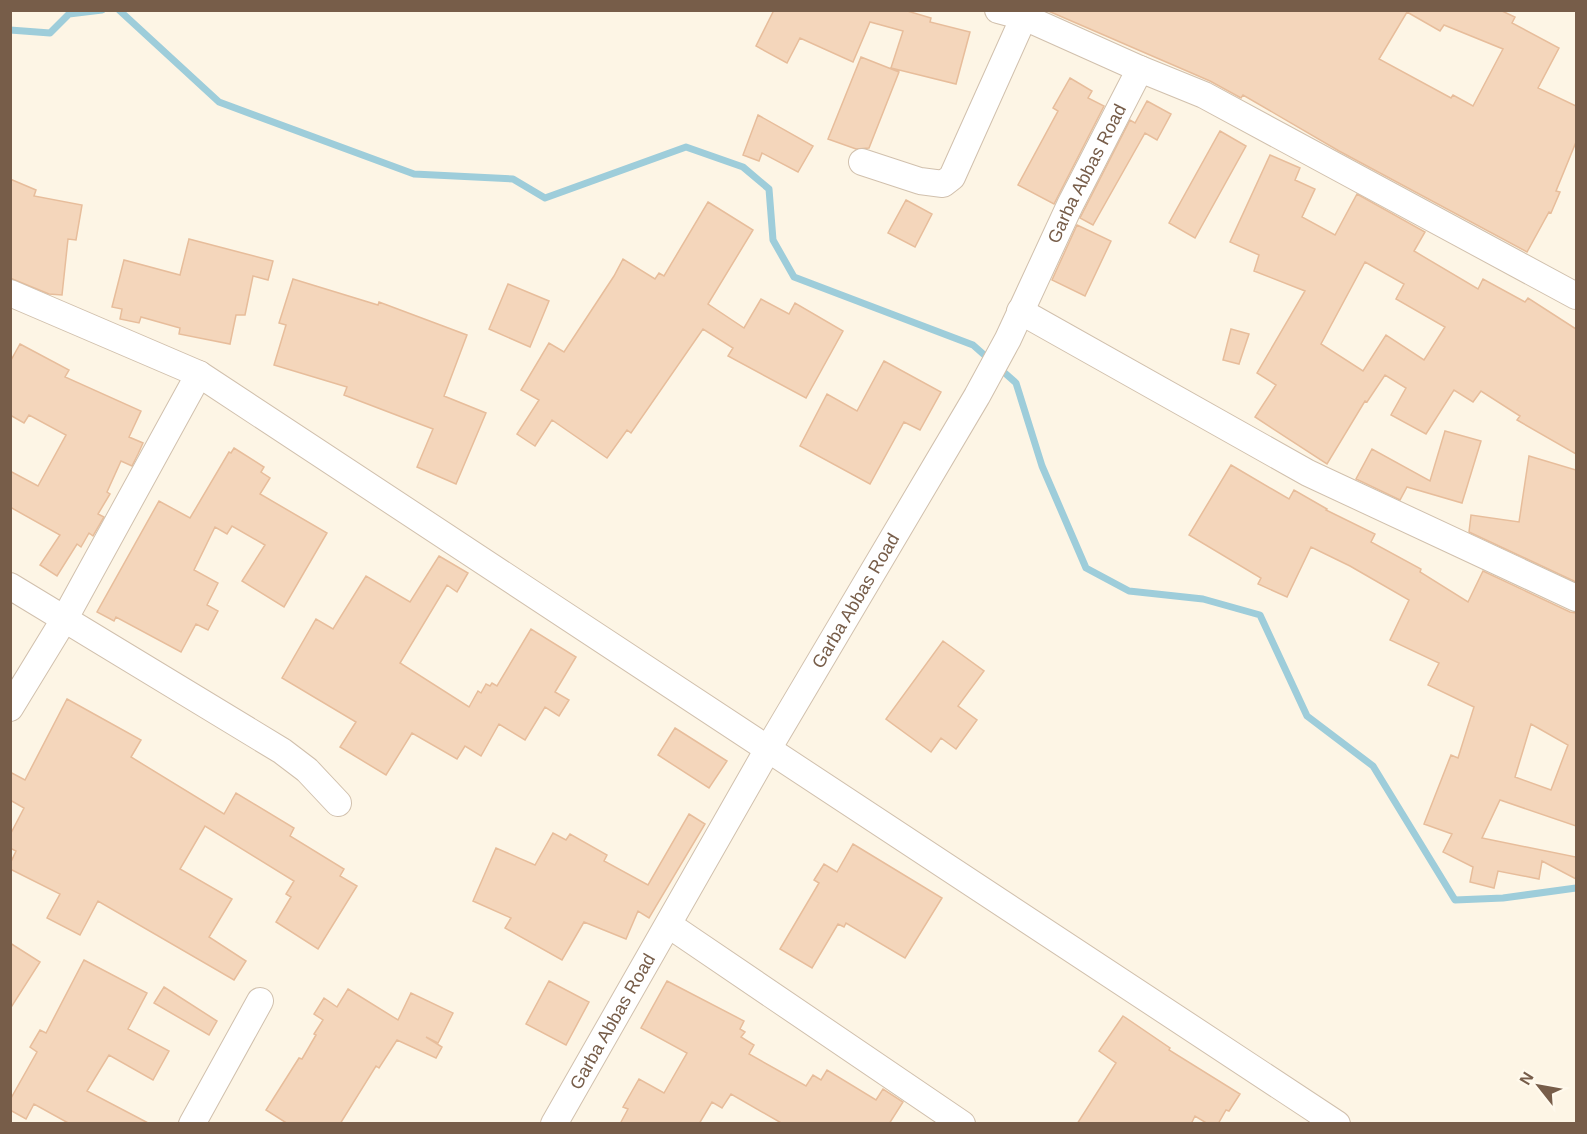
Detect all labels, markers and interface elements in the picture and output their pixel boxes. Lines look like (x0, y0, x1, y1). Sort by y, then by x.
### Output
street label: Garba Abbas Road (1044, 101, 1130, 247)
street label: Garba Abbas Road (808, 530, 903, 672)
street label: Garba Abbas Road (566, 950, 659, 1093)
north arrow (1509, 1056, 1569, 1116)
text: N (1516, 1069, 1537, 1088)

